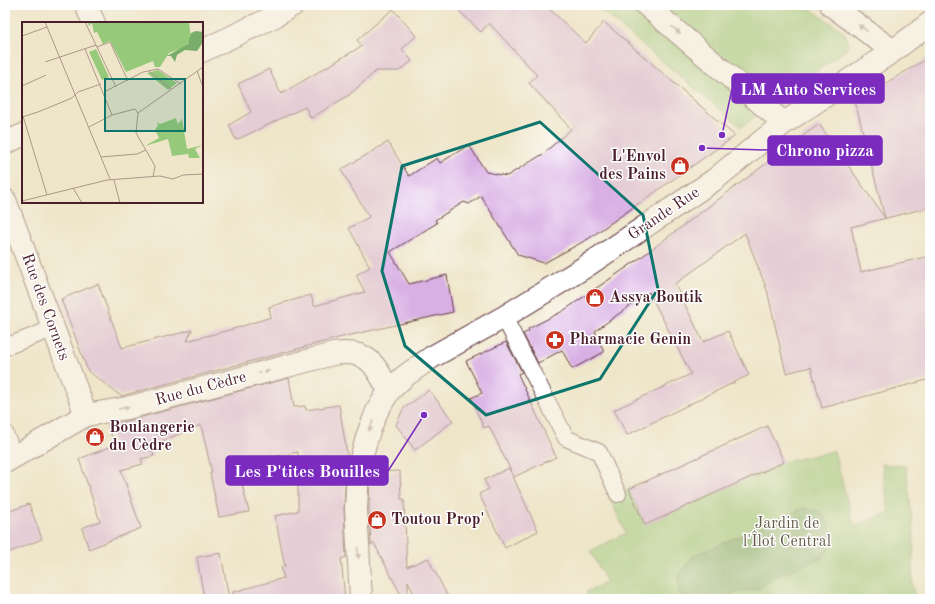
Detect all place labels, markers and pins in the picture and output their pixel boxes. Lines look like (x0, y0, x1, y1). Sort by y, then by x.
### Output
callout: LM Auto Services (732, 74, 884, 103)
callout: Chrono pizza (768, 136, 882, 165)
place label: L'Envol des Pains (599, 149, 666, 183)
shop icon: L'Envol des Pains (669, 155, 691, 177)
shop icon: Assya Boutik (584, 287, 606, 309)
place label: Assya Boutik (609, 290, 703, 306)
pharmacy icon: Pharmacie Genin (544, 329, 566, 351)
place label: Pharmacie Genin (569, 332, 691, 348)
place label: Boulangerie du Cèdre (109, 420, 195, 454)
shop icon: Boulangerie du Cèdre (84, 426, 106, 448)
callout: Les P'tites Bouilles (226, 456, 388, 485)
shop icon: Toutou Prop' (366, 509, 388, 531)
place label: Toutou Prop' (391, 512, 484, 528)

